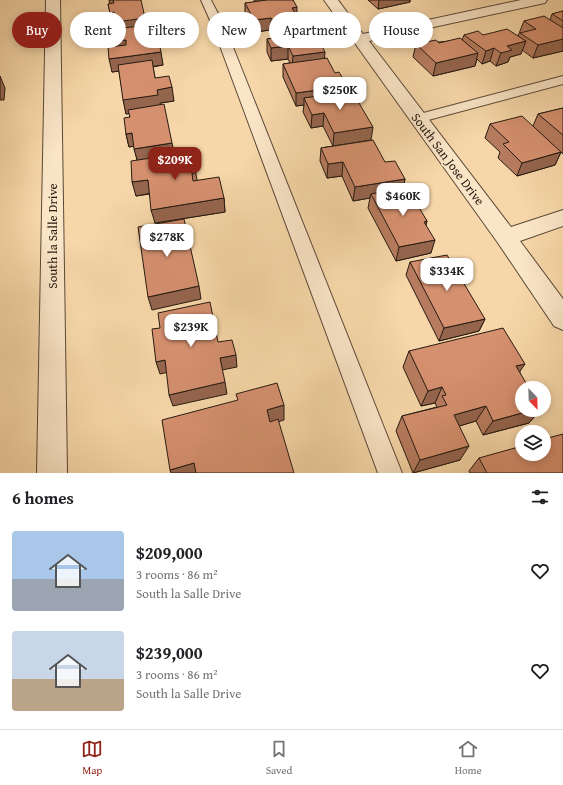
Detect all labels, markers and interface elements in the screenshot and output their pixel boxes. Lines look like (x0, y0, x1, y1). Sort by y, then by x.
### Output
chip: Buy (12, 12, 62, 48)
chip: Rent (70, 12, 126, 48)
chip: Filters (134, 12, 199, 48)
chip: New (207, 12, 261, 48)
chip: Apartment (269, 12, 361, 48)
chip: House (369, 12, 433, 48)
pin: $250K (312, 77, 368, 111)
text: $250K (322, 80, 358, 99)
street label: South San Jose Drive (407, 109, 489, 209)
pin: $209K (147, 147, 203, 181)
text: $209K (157, 150, 193, 169)
street label: South la Salle Drive (43, 183, 62, 289)
pin: $460K (375, 183, 431, 217)
text: $460K (385, 186, 421, 205)
pin: $278K (139, 224, 195, 258)
text: $278K (149, 227, 185, 246)
pin: $334K (419, 258, 475, 292)
text: $334K (429, 261, 465, 280)
pin: $239K (163, 314, 219, 348)
text: $239K (173, 317, 209, 336)
north arrow (515, 381, 551, 417)
map controls (515, 381, 551, 461)
button: layers (515, 425, 551, 461)
text: 6 homes (12, 485, 74, 510)
icon: filters (529, 486, 551, 508)
text: $209,000 (136, 540, 202, 565)
icon: home (44, 547, 92, 595)
icon: heart (529, 560, 551, 582)
text: 3 rooms · 86 m² (136, 565, 218, 584)
text: South la Salle Drive (136, 584, 241, 603)
text: $239,000 (136, 640, 202, 665)
icon: home (44, 647, 92, 695)
icon: heart (529, 660, 551, 682)
text: 3 rooms · 86 m² (136, 665, 218, 684)
text: South la Salle Drive (136, 684, 241, 703)
tab: Map (81, 738, 103, 778)
tab: Saved (266, 738, 292, 778)
tab: Home (455, 738, 482, 778)

